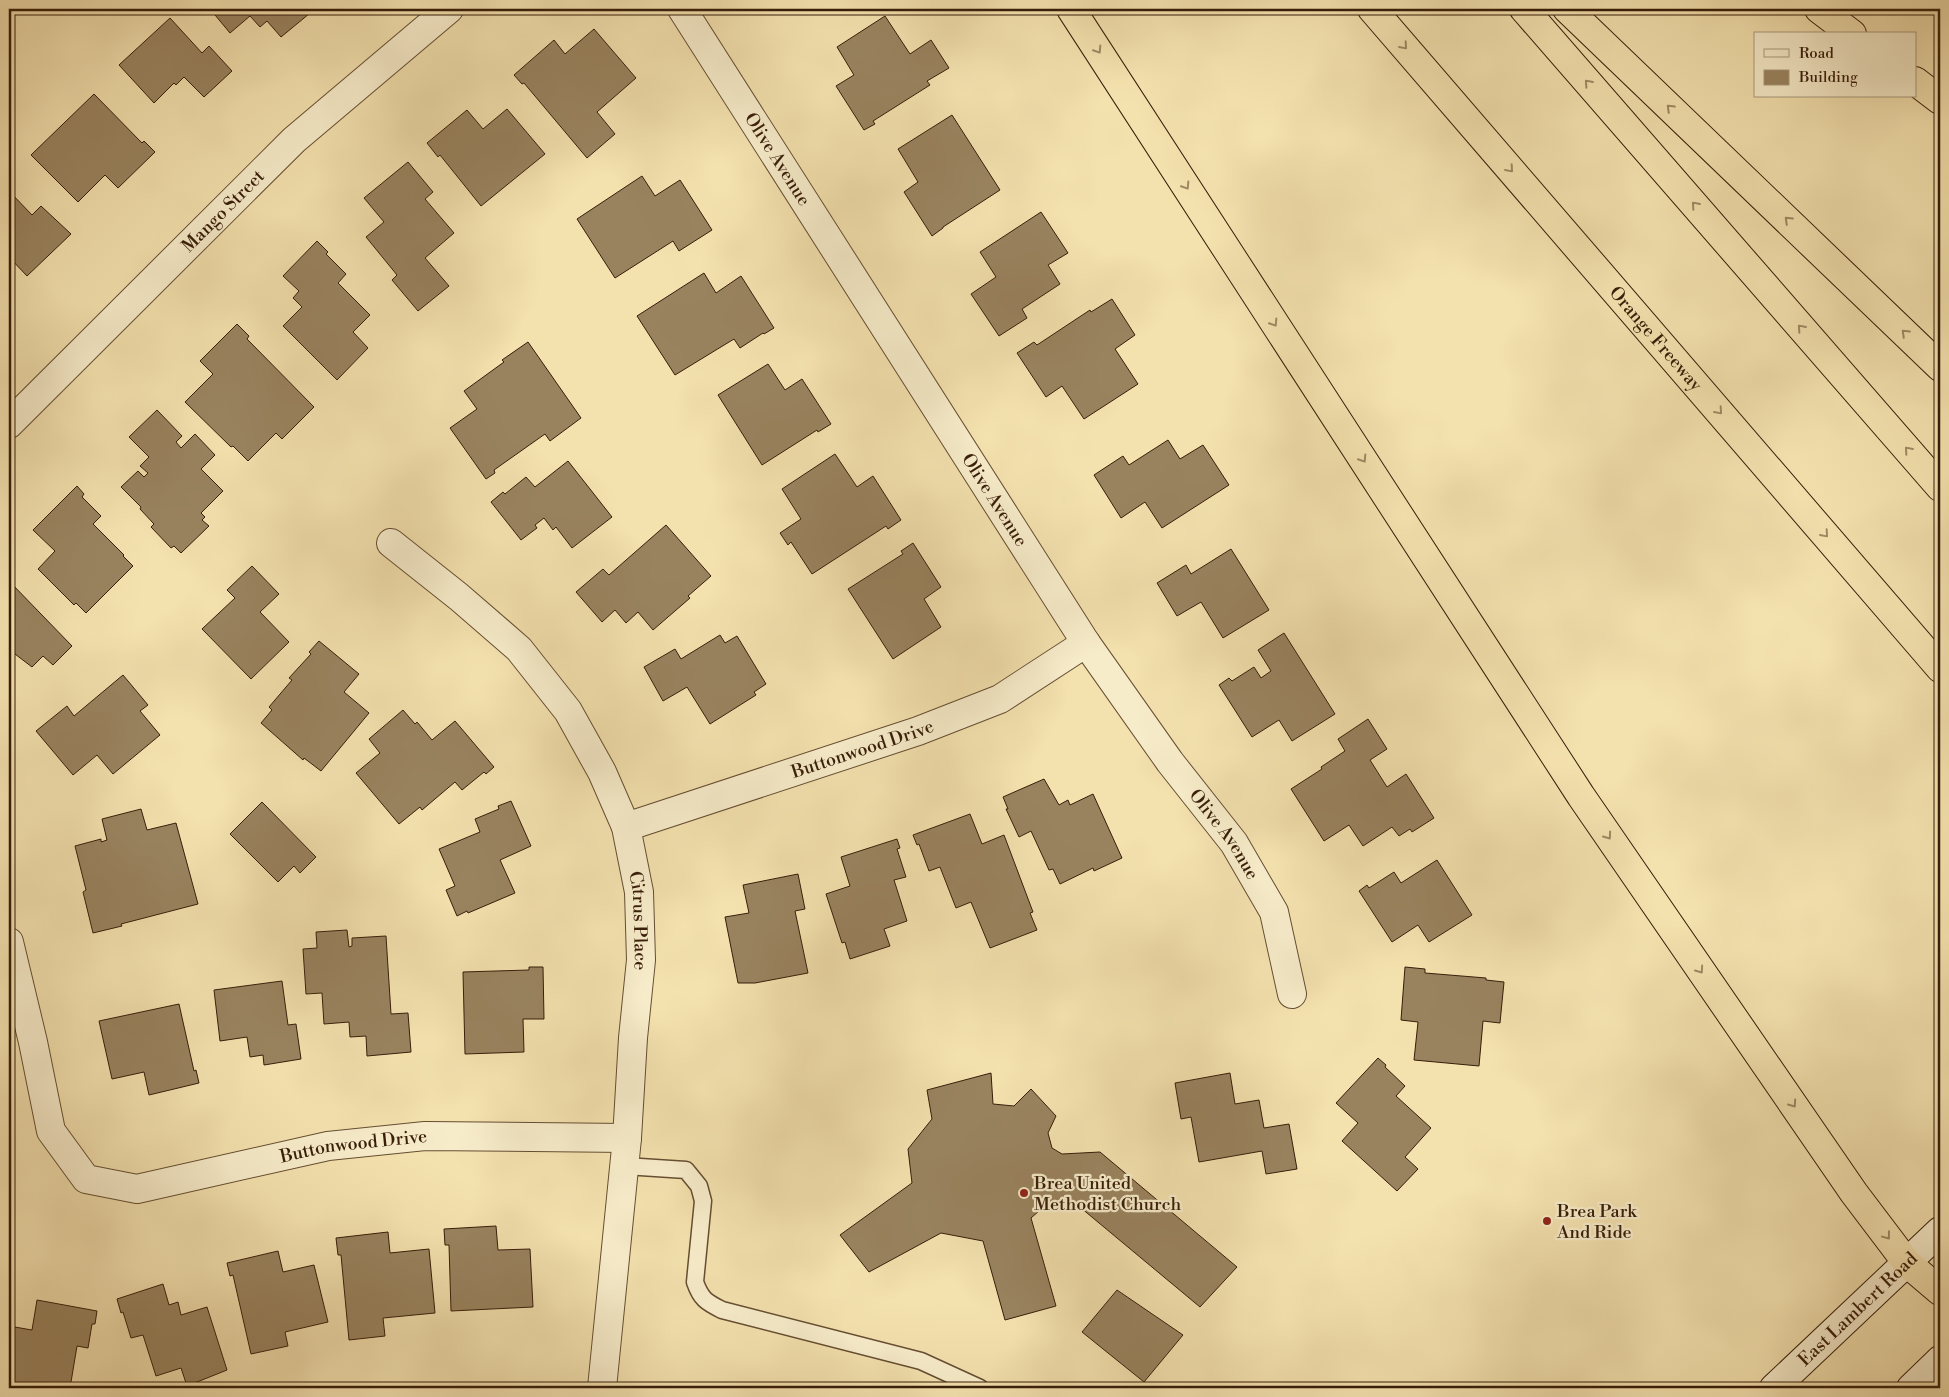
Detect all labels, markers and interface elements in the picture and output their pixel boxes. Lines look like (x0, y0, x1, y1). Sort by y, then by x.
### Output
legend (1754, 32, 1916, 98)
one-way arrow (1398, 40, 1407, 49)
one-way arrow (1092, 44, 1101, 53)
text: Road (1799, 44, 1834, 63)
text: Building (1798, 68, 1858, 87)
one-way arrow (1585, 79, 1594, 88)
one-way arrow (1667, 105, 1676, 114)
street label: Olive Avenue (739, 108, 815, 210)
one-way arrow (1504, 163, 1513, 172)
street label: Mango Street (177, 165, 270, 257)
one-way arrow (1180, 180, 1189, 190)
one-way arrow (1691, 202, 1700, 211)
one-way arrow (1784, 217, 1793, 226)
street label: Orange Freeway (1604, 282, 1707, 396)
one-way arrow (1268, 317, 1278, 326)
one-way arrow (1798, 324, 1807, 333)
one-way arrow (1902, 330, 1911, 339)
one-way arrow (1713, 405, 1721, 414)
one-way arrow (1905, 447, 1914, 456)
street label: Olive Avenue (956, 449, 1033, 551)
one-way arrow (1356, 454, 1366, 463)
one-way arrow (1819, 528, 1828, 537)
street label: Buttonwood Drive (788, 715, 937, 784)
street label: Olive Avenue (1184, 785, 1264, 884)
one-way arrow (1602, 830, 1611, 840)
street label: Citrus Place (623, 869, 652, 971)
one-way arrow (1694, 964, 1703, 974)
one-way arrow (1786, 1099, 1796, 1108)
street label: Buttonwood Drive (277, 1125, 428, 1169)
place label: Brea United Methodist Church (1033, 1172, 1182, 1216)
marker: Brea United Methodist Church (1018, 1187, 1030, 1199)
place label: Brea Park And Ride (1556, 1200, 1638, 1244)
marker: Brea Park And Ride (1541, 1215, 1553, 1227)
one-way arrow (1881, 1230, 1889, 1239)
street label: East Lambert Road (1793, 1247, 1923, 1371)

